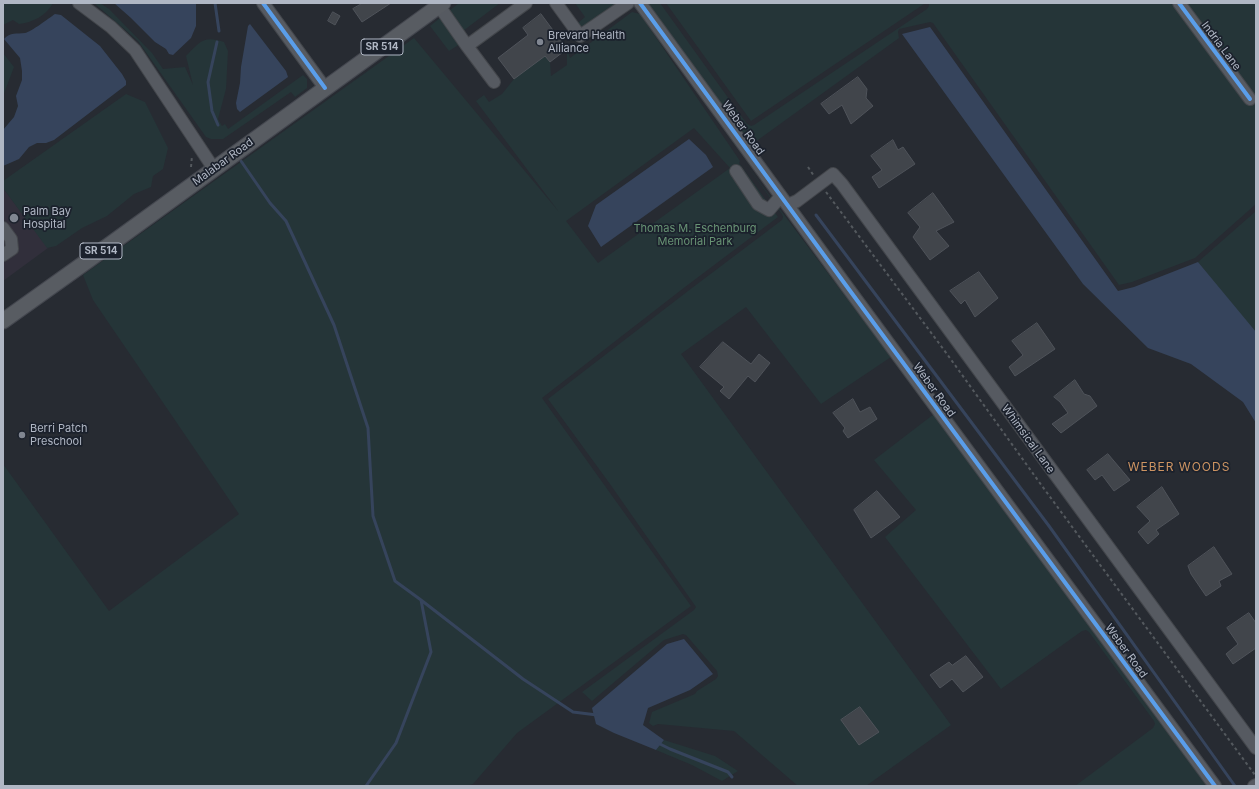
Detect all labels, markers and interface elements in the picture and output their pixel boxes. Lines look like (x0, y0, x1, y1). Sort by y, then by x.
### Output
street label: Indria Lane (1198, 19, 1244, 73)
place label: Brevard Health Alliance (548, 29, 625, 55)
marker: Brevard Health Alliance (535, 37, 545, 47)
road number: SR 514 (361, 39, 403, 55)
street label: Weber Road (719, 98, 767, 158)
street label: Malabar Road (190, 136, 256, 188)
place label: Palm Bay Hospital (23, 205, 71, 231)
marker: Palm Bay Hospital (8, 212, 20, 224)
park label: Thomas M. Eschenburg Memorial Park (633, 222, 757, 248)
road number: SR 514 (80, 243, 122, 259)
street label: Weber Road (910, 360, 958, 420)
street label: Whimsical Lane (999, 402, 1057, 476)
place label: Berri Patch Preschool (30, 422, 87, 448)
marker: Berri Patch Preschool (17, 430, 27, 440)
district label: WEBER WOODS (1128, 460, 1230, 474)
street label: Weber Road (1102, 621, 1150, 681)

